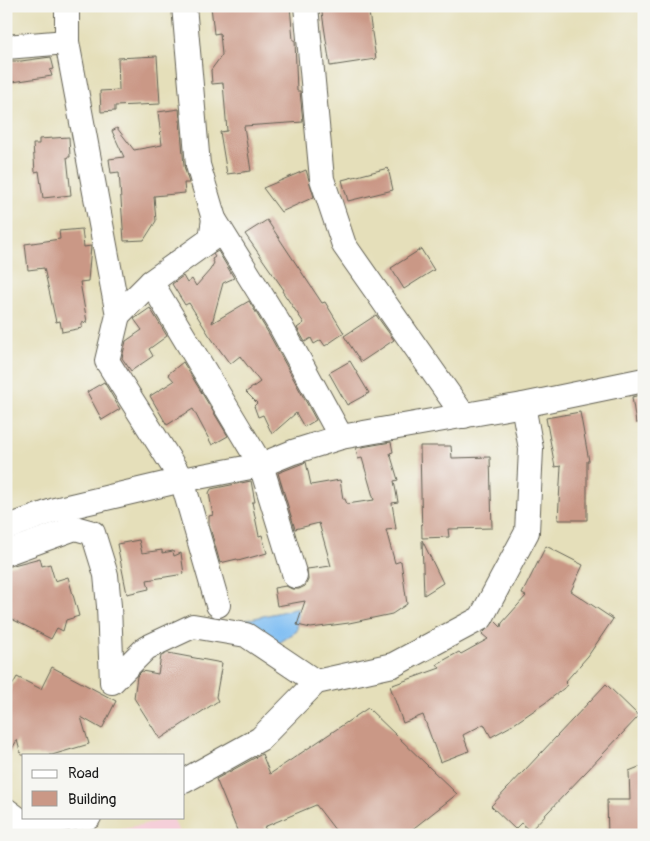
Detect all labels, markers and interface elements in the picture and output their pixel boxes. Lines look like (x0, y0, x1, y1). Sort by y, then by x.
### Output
legend (22, 754, 185, 818)
text: Road (68, 764, 99, 783)
text: Building (68, 790, 116, 809)

